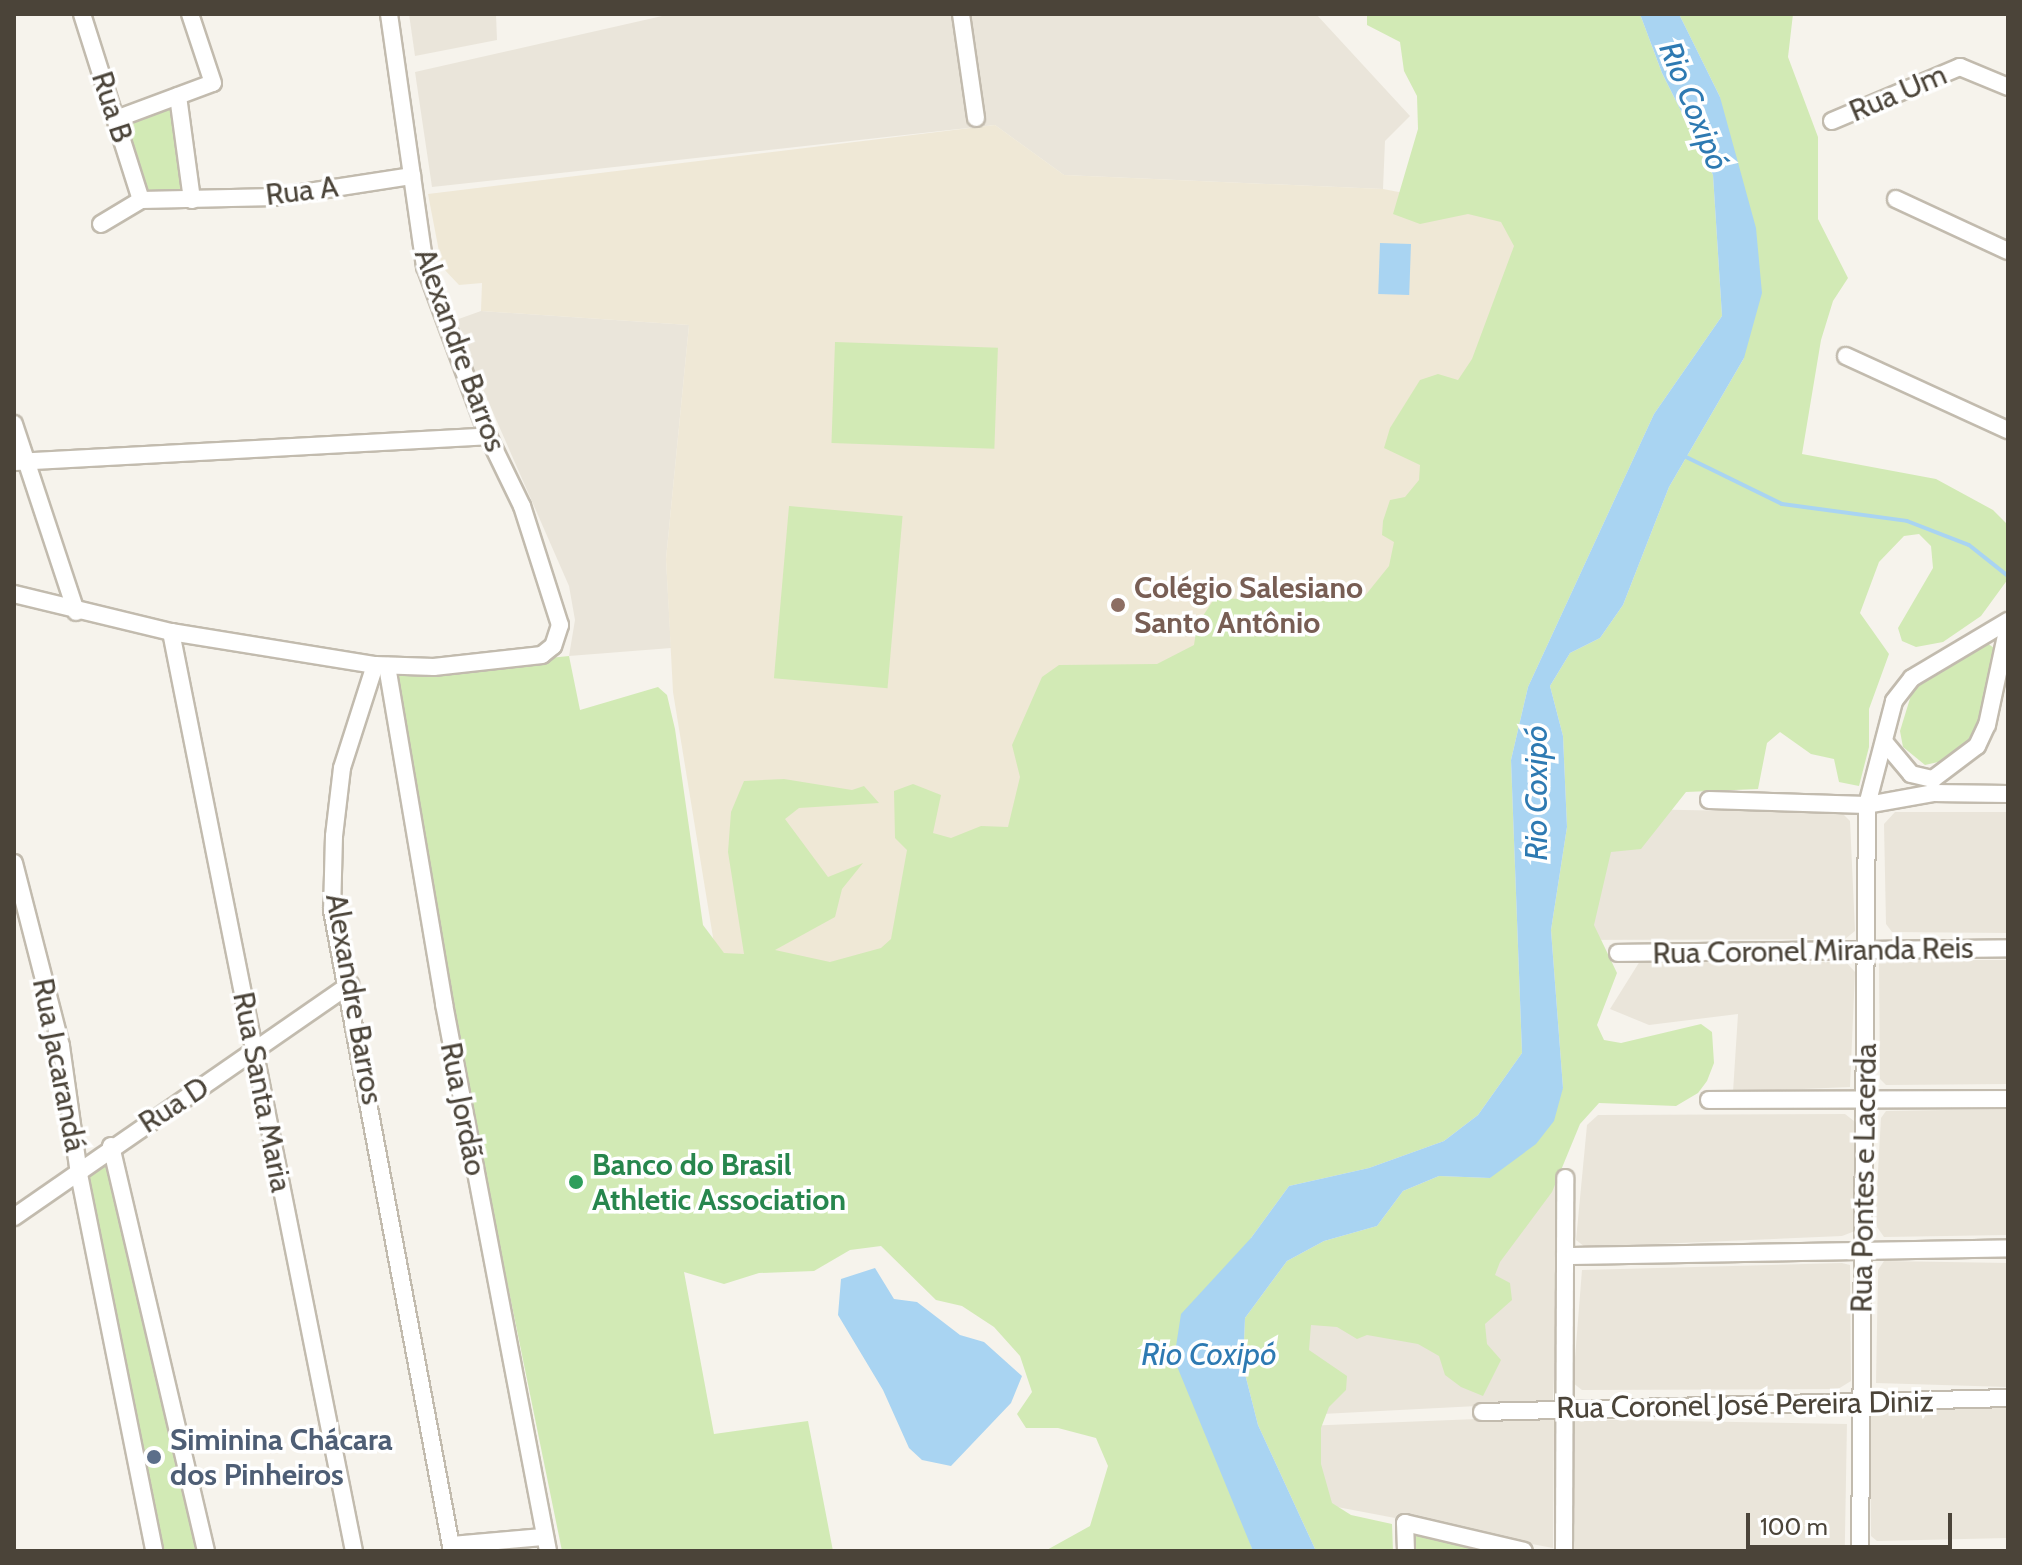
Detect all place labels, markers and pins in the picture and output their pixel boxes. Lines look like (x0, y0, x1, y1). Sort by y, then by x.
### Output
place label: Colégio Salesiano Santo Antônio (1134, 570, 1363, 640)
marker: Colégio Salesiano Santo Antônio (1109, 596, 1127, 614)
place label: Banco do Brasil Athletic Association (592, 1147, 846, 1218)
marker: Banco do Brasil Athletic Association (567, 1173, 585, 1191)
place label: Siminina Chácara dos Pinheiros (170, 1422, 393, 1492)
marker: Siminina Chácara dos Pinheiros (145, 1448, 163, 1466)

